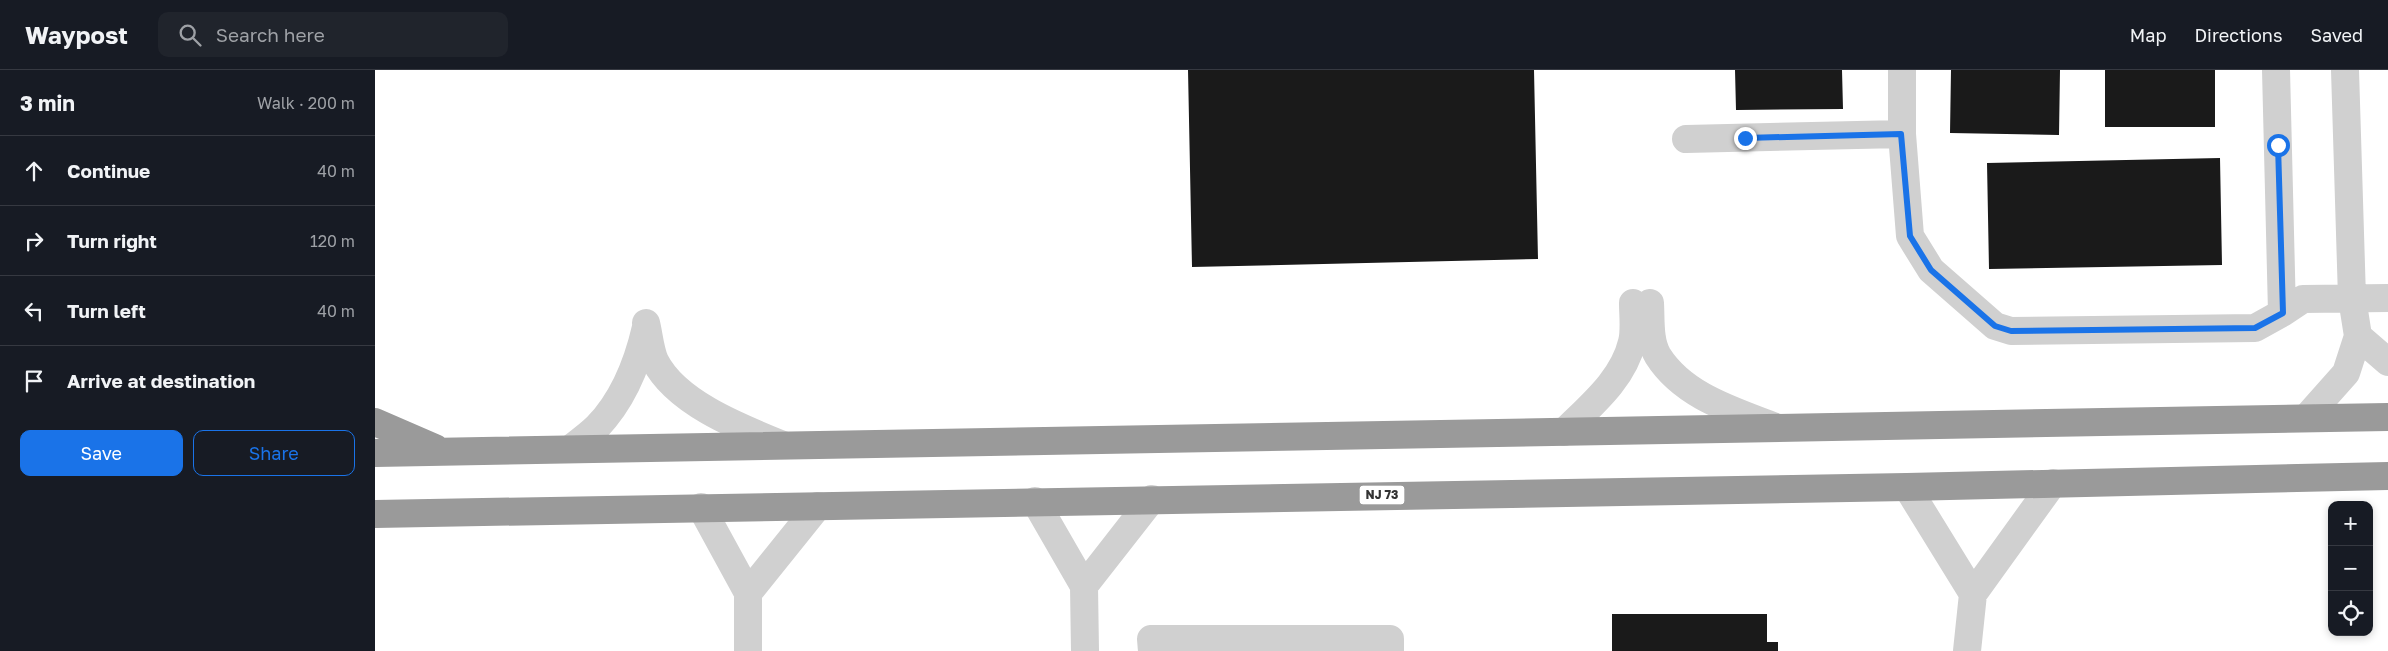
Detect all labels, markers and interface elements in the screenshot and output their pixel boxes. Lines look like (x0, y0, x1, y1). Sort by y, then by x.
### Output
search box (158, 12, 508, 57)
text: Waypost (25, 20, 128, 49)
icon: search (176, 21, 204, 49)
text: Search here (216, 23, 325, 46)
text: Map (2130, 24, 2166, 46)
text: Directions (2194, 24, 2282, 46)
text: Saved (2310, 24, 2363, 46)
text: 3 min (20, 90, 75, 116)
text: Walk · 200 m (257, 93, 355, 113)
route end (1734, 127, 1757, 150)
route start (2267, 134, 2290, 157)
icon: ahead (20, 157, 48, 185)
text: Continue (67, 159, 150, 182)
text: 40 m (317, 161, 355, 181)
icon: right (20, 227, 48, 255)
text: Turn right (67, 229, 157, 252)
text: 120 m (310, 231, 355, 251)
icon: left (20, 297, 48, 325)
text: Turn left (67, 299, 146, 322)
text: 40 m (317, 301, 355, 321)
icon: arrive (20, 367, 48, 395)
text: Arrive at destination (67, 369, 255, 392)
button: Save (20, 430, 183, 476)
button: Share (193, 430, 355, 476)
road number: NJ 73 (1359, 486, 1405, 504)
map controls (2328, 501, 2373, 636)
button: + (2328, 501, 2373, 546)
button: − (2328, 546, 2373, 591)
button: locate (2328, 591, 2373, 636)

